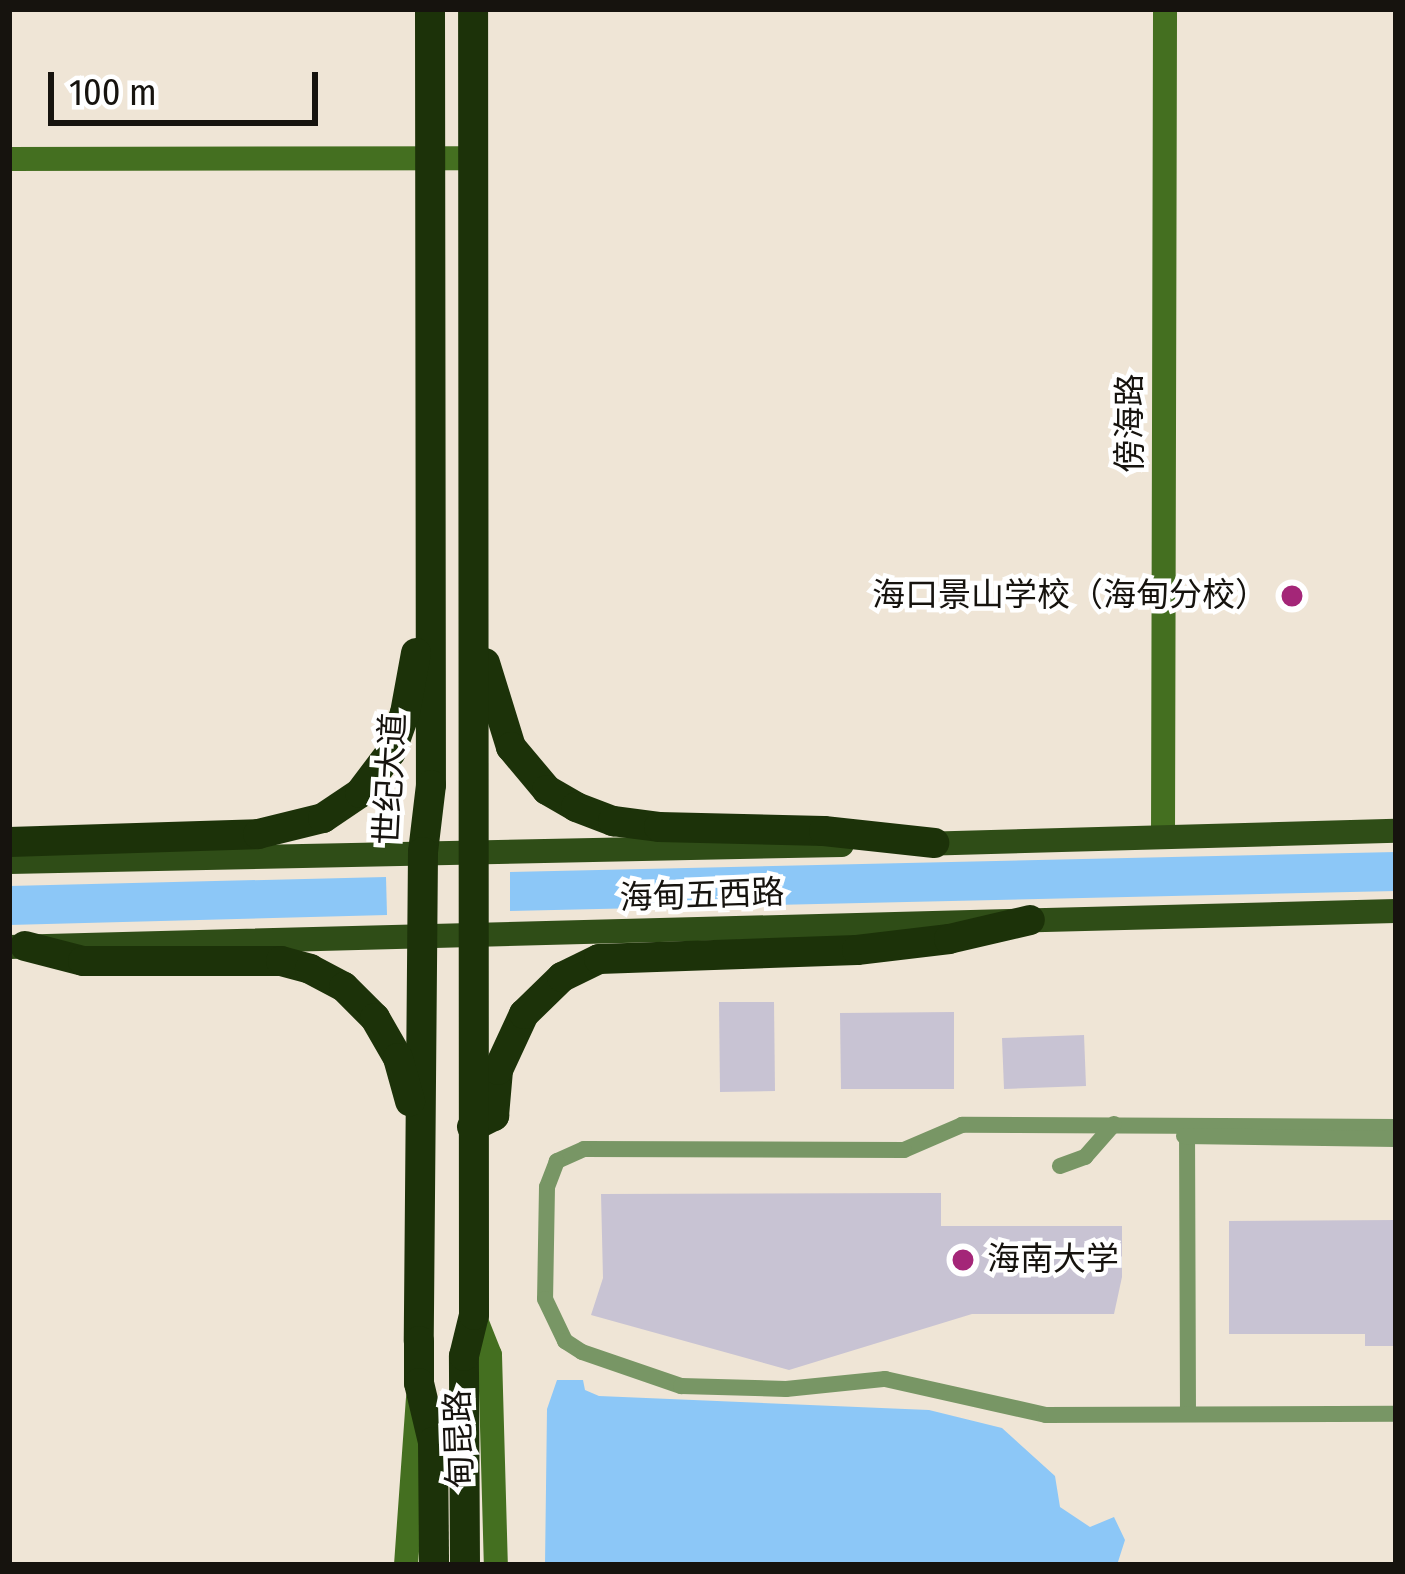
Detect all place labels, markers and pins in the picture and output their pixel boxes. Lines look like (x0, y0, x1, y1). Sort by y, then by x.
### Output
place label: 海口景山学校（海甸分校） (872, 576, 1268, 616)
marker: 海口景山学校（海甸分校） (1279, 583, 1305, 609)
place label: 海南大学 (987, 1240, 1119, 1280)
marker: 海南大学 (950, 1247, 976, 1273)

